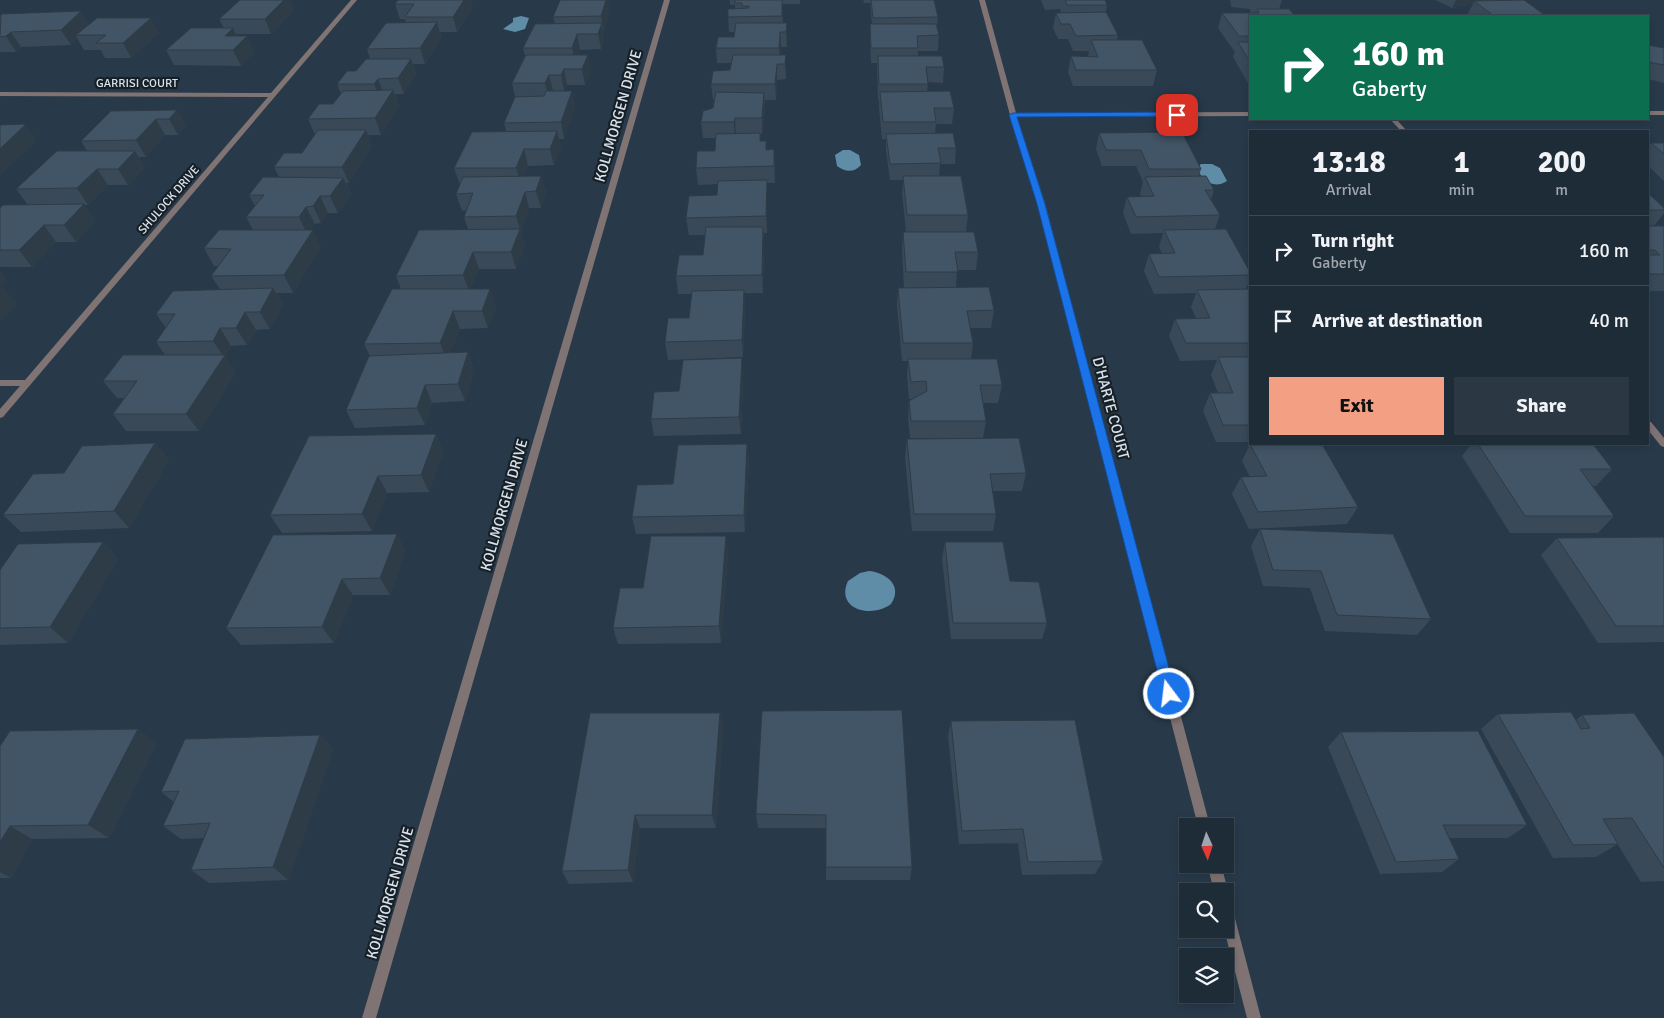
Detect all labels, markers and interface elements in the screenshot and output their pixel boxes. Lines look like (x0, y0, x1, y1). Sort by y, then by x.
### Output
text: 160 m (1352, 32, 1445, 75)
icon: right (1269, 35, 1334, 100)
street label: KOLLMORGEN DRIVE (591, 48, 645, 184)
text: Gaberty (1352, 75, 1427, 102)
street label: GARRISI COURT (96, 76, 178, 91)
pin (1156, 94, 1198, 136)
icon: arrive (1163, 101, 1191, 129)
text: 13:18 (1312, 144, 1386, 181)
text: 1 (1453, 144, 1470, 181)
text: 200 (1537, 144, 1586, 181)
street label: SHULOCK DRIVE (135, 163, 203, 237)
text: Arrival (1326, 180, 1372, 200)
text: min (1449, 180, 1474, 200)
text: m (1555, 180, 1568, 200)
text: Turn right (1312, 229, 1394, 253)
icon: right (1269, 237, 1297, 265)
text: 160 m (1579, 239, 1629, 263)
text: Gaberty (1312, 253, 1366, 273)
icon: arrive (1269, 307, 1297, 335)
text: Arrive at destination (1312, 309, 1483, 333)
text: 40 m (1589, 309, 1629, 333)
street label: D'HARTE COURT (1089, 355, 1133, 462)
button: Exit (1269, 377, 1444, 435)
button: Share (1454, 377, 1629, 435)
street label: KOLLMORGEN DRIVE (477, 437, 531, 573)
position arrow (1142, 667, 1194, 719)
north arrow (1179, 818, 1234, 872)
map controls (1179, 818, 1234, 1003)
street label: KOLLMORGEN DRIVE (363, 825, 417, 961)
button: search (1179, 883, 1234, 938)
button: layers (1179, 948, 1234, 1003)

